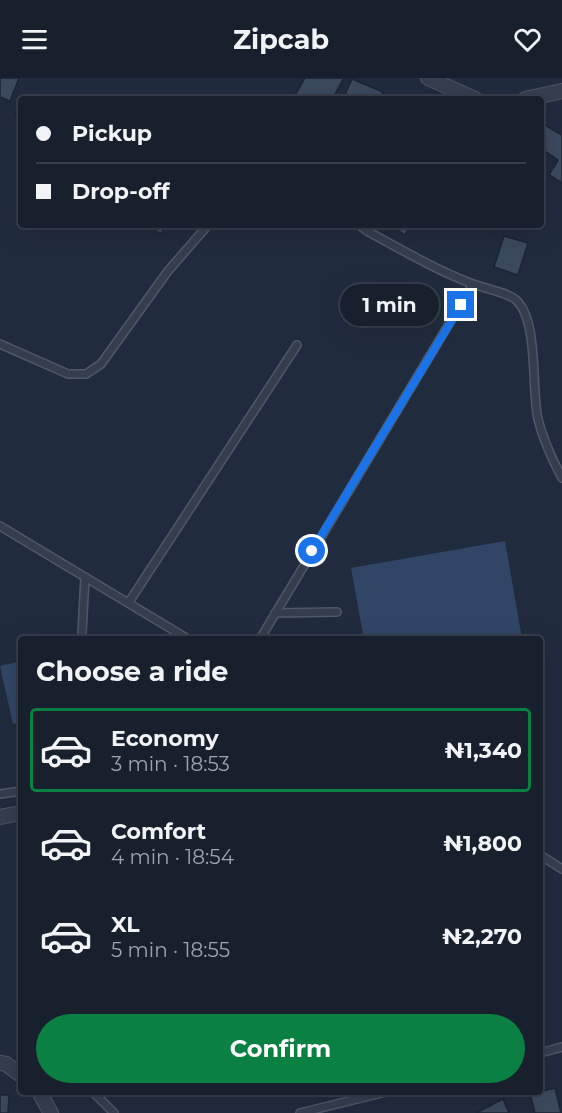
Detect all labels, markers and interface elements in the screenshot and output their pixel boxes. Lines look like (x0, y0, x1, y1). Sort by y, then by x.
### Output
icon: menu (18, 23, 51, 56)
text: Zipcab (233, 23, 329, 56)
icon: heart (511, 23, 544, 56)
text: Pickup (72, 120, 152, 147)
text: Drop-off (72, 178, 170, 205)
callout: 1 min (341, 284, 440, 326)
route end (447, 291, 474, 318)
text: 1 min (362, 293, 417, 317)
route start (298, 537, 325, 564)
text: Choose a ride (36, 655, 228, 688)
icon: car (39, 723, 93, 777)
text: Economy (111, 725, 219, 752)
text: ₦1,340 (444, 737, 522, 764)
text: 3 min · 18:53 (111, 752, 230, 776)
icon: car (39, 816, 93, 870)
text: Comfort (111, 818, 206, 845)
text: ₦1,800 (443, 830, 522, 857)
text: 4 min · 18:54 (111, 845, 234, 869)
icon: car (39, 909, 93, 963)
text: XL (111, 911, 140, 938)
text: ₦2,270 (442, 923, 522, 950)
text: 5 min · 18:55 (111, 938, 230, 962)
button: Confirm (36, 1014, 525, 1083)

